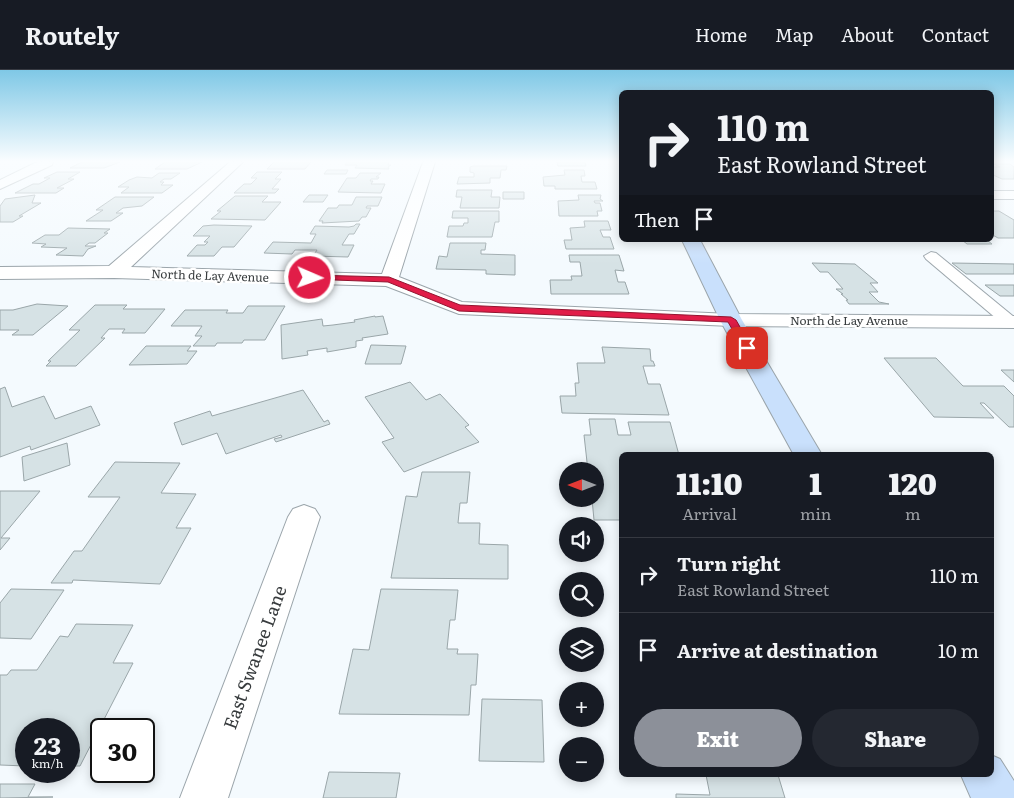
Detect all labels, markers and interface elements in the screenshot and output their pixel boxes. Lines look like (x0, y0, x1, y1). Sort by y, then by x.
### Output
text: Routely (25, 17, 119, 52)
text: Home (695, 21, 747, 48)
text: Map (775, 21, 813, 48)
text: About (841, 21, 894, 48)
text: Contact (922, 21, 989, 48)
text: 110 m (717, 100, 809, 152)
icon: right (634, 110, 699, 175)
text: East Rowland Street (717, 147, 926, 180)
text: Then (634, 205, 680, 233)
icon: arrive (690, 205, 718, 233)
position arrow (283, 251, 335, 303)
street label: North de Lay Avenue (151, 264, 269, 286)
street label: North de Lay Avenue (790, 311, 908, 329)
pin (726, 327, 768, 369)
icon: arrive (733, 334, 761, 362)
text: 11:10 (676, 460, 743, 504)
text: 1 (809, 460, 822, 504)
text: 120 (889, 460, 937, 504)
north arrow (559, 462, 604, 508)
map controls (559, 462, 604, 782)
text: Arrival (682, 501, 737, 525)
text: min (800, 501, 831, 525)
text: m (905, 501, 920, 525)
button: sound (559, 517, 604, 562)
text: Turn right (677, 549, 781, 577)
icon: right (634, 561, 662, 589)
text: 110 m (930, 561, 979, 589)
button: search (559, 572, 604, 617)
text: East Rowland Street (677, 577, 829, 601)
street label: East Swanee Lane (215, 581, 293, 733)
button: layers (559, 627, 604, 672)
icon: arrive (634, 636, 662, 664)
text: Arrive at destination (677, 636, 878, 664)
text: 10 m (938, 636, 979, 664)
button: + (559, 682, 604, 727)
button: Exit (634, 709, 802, 767)
button: Share (812, 709, 979, 767)
speed limit sign: 30 (90, 718, 155, 783)
text: 23 (34, 726, 61, 763)
button: − (559, 737, 604, 782)
text: km/h (32, 754, 63, 772)

